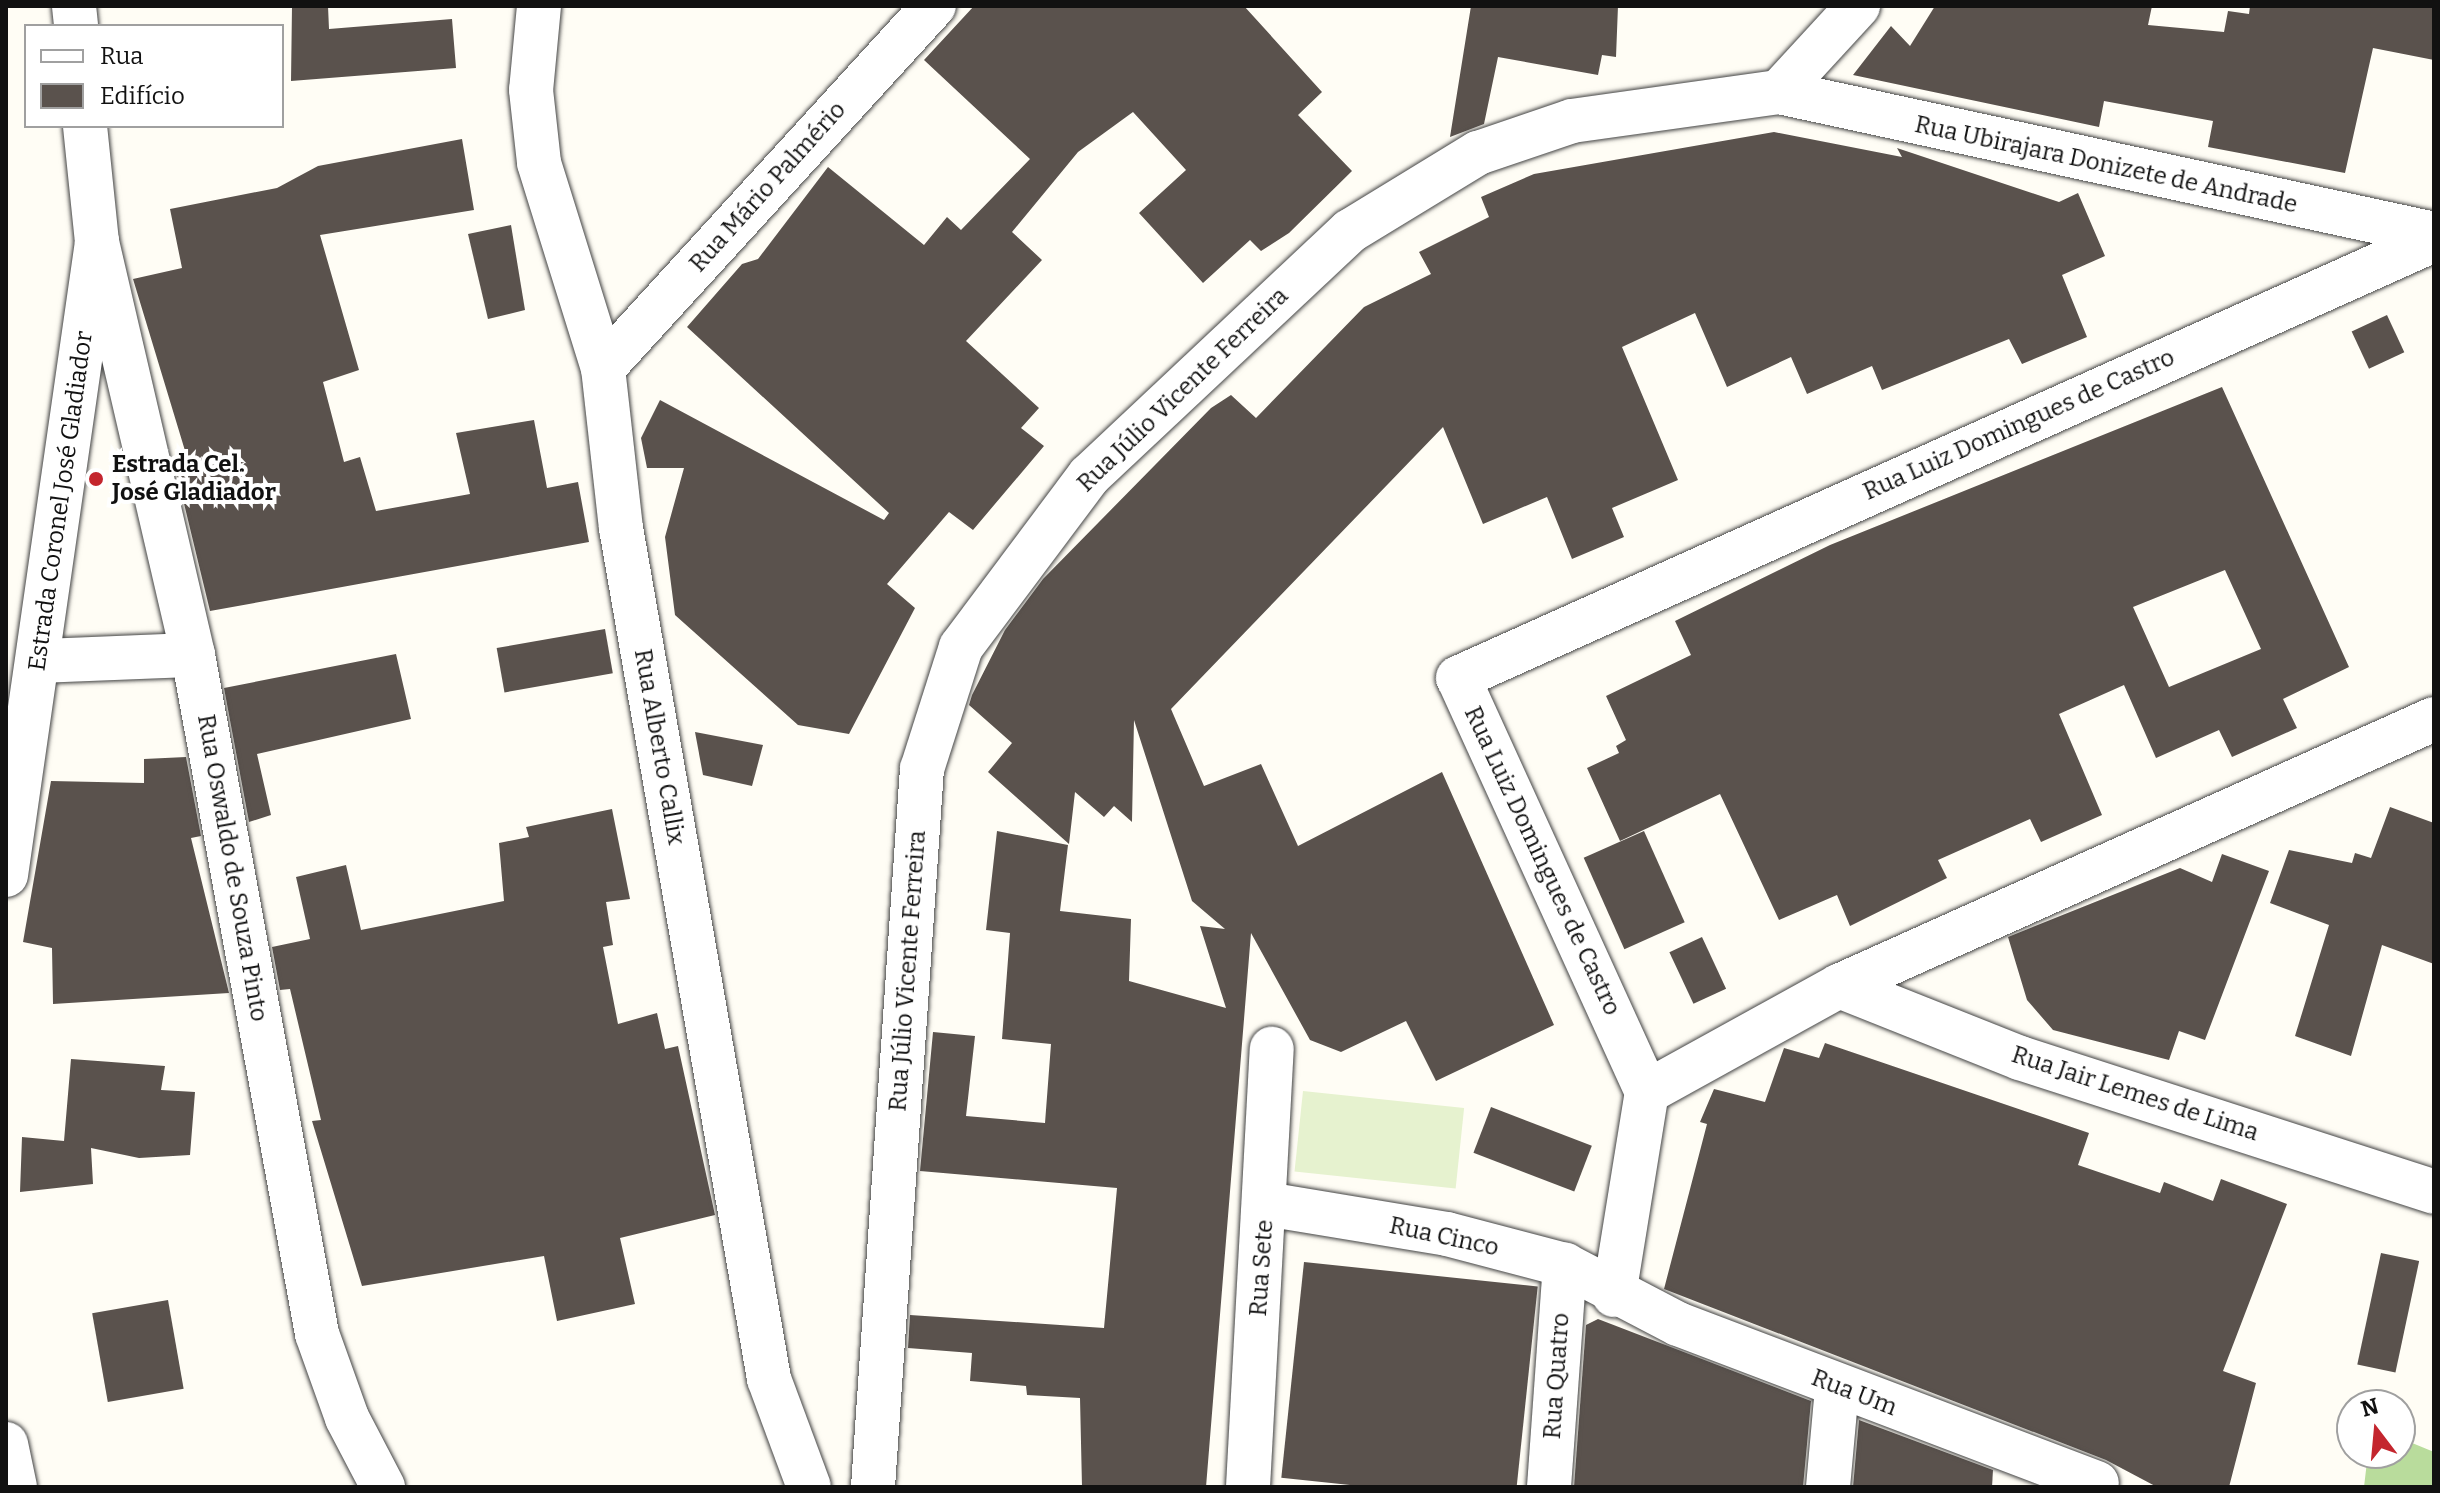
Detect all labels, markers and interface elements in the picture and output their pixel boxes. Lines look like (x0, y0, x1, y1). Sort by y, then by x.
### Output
legend (24, 24, 284, 128)
text: Rua (100, 42, 143, 70)
text: Edifício (100, 82, 185, 110)
street label: Rua Mário Palmério (684, 96, 852, 278)
street label: Rua Ubirajara Donizete de Andrade (1912, 110, 2300, 220)
street label: Rua Júlio Vicente Ferreira (1072, 282, 1294, 498)
street label: Estrada Coronel José Gladiador (23, 329, 99, 673)
street label: Rua Luiz Domingues de Castro (1859, 343, 2179, 507)
place label: Estrada Cel. José Gladiador (112, 451, 276, 507)
marker: Estrada Cel. José Gladiador (87, 470, 105, 488)
street label: Rua Alberto Callix (628, 647, 690, 847)
street label: Rua Luiz Domingues de Castro (1458, 702, 1626, 1020)
street label: Rua Oswaldo de Souza Pinto (191, 712, 273, 1024)
street label: Rua Júlio Vicente Ferreira (884, 830, 932, 1112)
street label: Rua Jair Lemes de Lima (2008, 1040, 2262, 1148)
street label: Rua Cinco (1387, 1211, 1501, 1263)
street label: Rua Sete (1244, 1219, 1280, 1317)
street label: Rua Quatro (1538, 1312, 1576, 1440)
street label: Rua Um (1807, 1364, 1901, 1422)
north arrow (2336, 1389, 2416, 1469)
text: N (2358, 1392, 2382, 1423)

